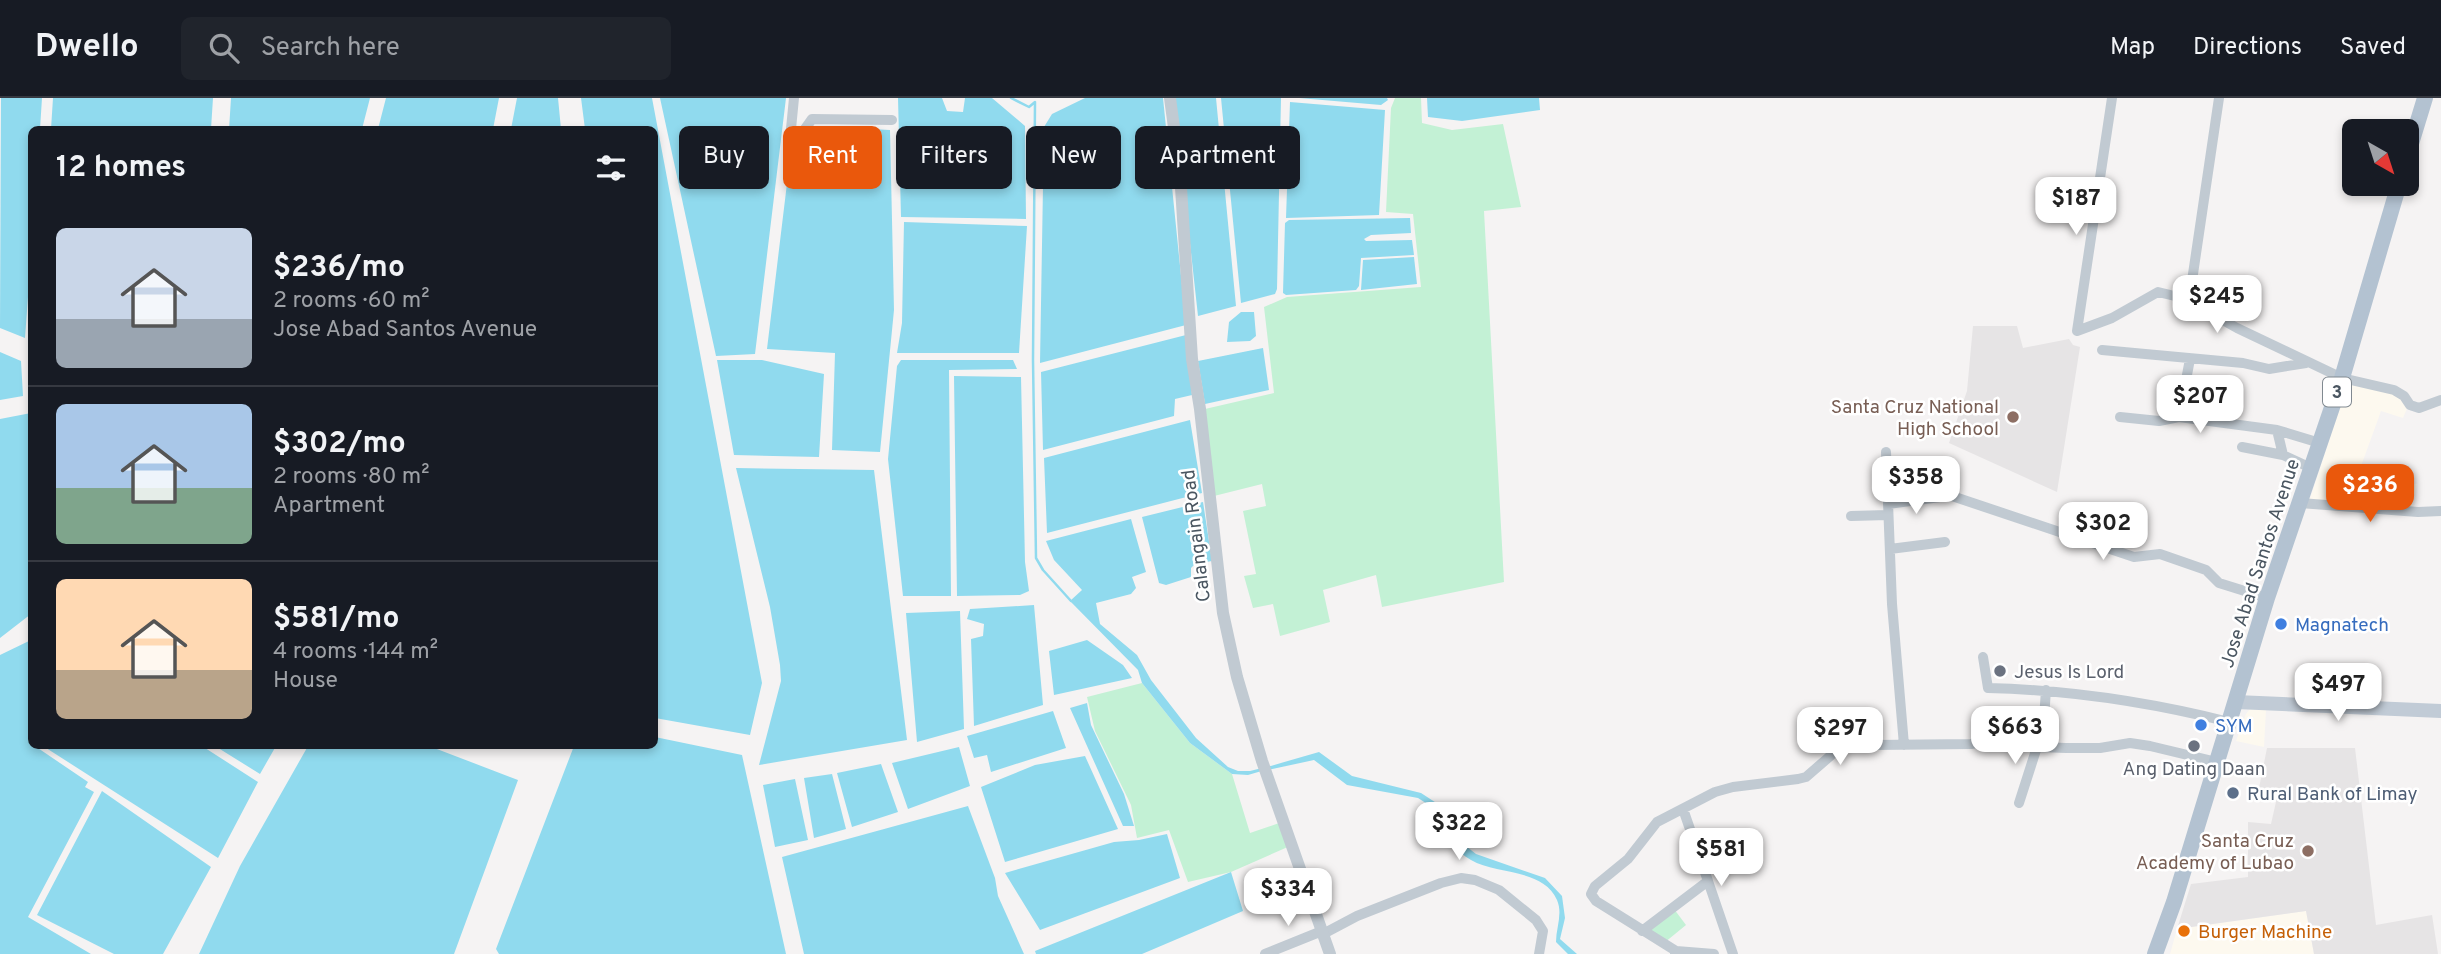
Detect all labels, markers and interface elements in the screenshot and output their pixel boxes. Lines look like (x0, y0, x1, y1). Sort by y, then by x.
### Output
search box (181, 17, 671, 80)
text: Dwello (35, 27, 139, 69)
icon: search (205, 29, 243, 67)
text: Search here (261, 32, 400, 65)
text: Map (2110, 33, 2155, 63)
text: Directions (2193, 33, 2302, 63)
text: Saved (2340, 33, 2406, 63)
north arrow (2342, 119, 2418, 196)
map controls (2342, 119, 2419, 196)
chip: Buy (679, 126, 769, 189)
chip: Rent (783, 126, 882, 189)
chip: Filters (896, 126, 1012, 189)
chip: New (1026, 126, 1121, 189)
chip: Apartment (1135, 126, 1300, 189)
icon: filters (592, 149, 630, 187)
text: 12 homes (56, 150, 186, 187)
pin: $187 (2035, 178, 2117, 237)
text: $187 (2051, 185, 2101, 214)
text: $236/mo (273, 250, 405, 287)
icon: home (112, 256, 196, 340)
pin: $245 (2176, 275, 2258, 335)
text: $245 (2189, 283, 2245, 312)
text: 2 rooms · 60 m² (273, 287, 430, 316)
text: Jose Abad Santos Avenue (273, 316, 537, 345)
pin: $207 (2159, 376, 2241, 435)
road number: 3 (2323, 378, 2351, 406)
text: $207 (2173, 383, 2227, 412)
place label: Santa Cruz National High School (1831, 396, 1999, 442)
marker: Santa Cruz National High School (2005, 409, 2021, 425)
text: $302/mo (273, 426, 406, 463)
icon: home (112, 432, 196, 516)
pin: $358 (1875, 456, 1957, 516)
street label: Jose Abad Santos Avenue (2216, 456, 2306, 671)
text: 2 rooms · 80 m² (273, 463, 430, 492)
text: $358 (1888, 464, 1944, 493)
pin: $236 (2329, 464, 2411, 524)
street label: Calangain Road (1177, 468, 1217, 603)
text: $236 (2342, 472, 2398, 501)
text: Apartment (273, 492, 385, 521)
pin: $302 (2062, 503, 2144, 562)
text: $302 (2075, 510, 2131, 539)
text: $581/mo (273, 601, 399, 638)
icon: home (112, 607, 196, 691)
place label: Magnatech (2295, 614, 2389, 638)
marker: Magnatech (2273, 616, 2289, 632)
text: 4 rooms · 144 m² (273, 638, 438, 667)
place label: Jesus Is Lord (2014, 661, 2124, 685)
marker: Jesus Is Lord (1992, 663, 2008, 679)
pin: $497 (2297, 664, 2379, 723)
text: House (273, 667, 338, 696)
text: $497 (2311, 671, 2365, 700)
pin: $663 (1974, 706, 2056, 766)
pin: $297 (1799, 708, 1881, 767)
text: $663 (1987, 714, 2043, 743)
text: $297 (1813, 715, 1867, 744)
place label: SYM (2215, 715, 2253, 739)
marker: SYM (2193, 717, 2209, 733)
marker: Ang Dating Daan (2186, 738, 2202, 754)
place label: Ang Dating Daan (2123, 758, 2265, 782)
place label: Rural Bank of Limay (2247, 783, 2418, 807)
marker: Rural Bank of Limay (2225, 785, 2241, 801)
pin: $322 (1418, 802, 1500, 862)
text: $322 (1431, 810, 1487, 839)
pin: $581 (1680, 828, 1762, 888)
place label: Santa Cruz Academy of Lubao (2136, 830, 2294, 876)
text: $581 (1695, 836, 1747, 865)
marker: Santa Cruz Academy of Lubao (2300, 843, 2316, 859)
pin: $334 (1247, 868, 1329, 928)
text: $334 (1260, 876, 1316, 905)
place label: Burger Machine (2198, 921, 2332, 945)
marker: Burger Machine (2176, 923, 2192, 939)

